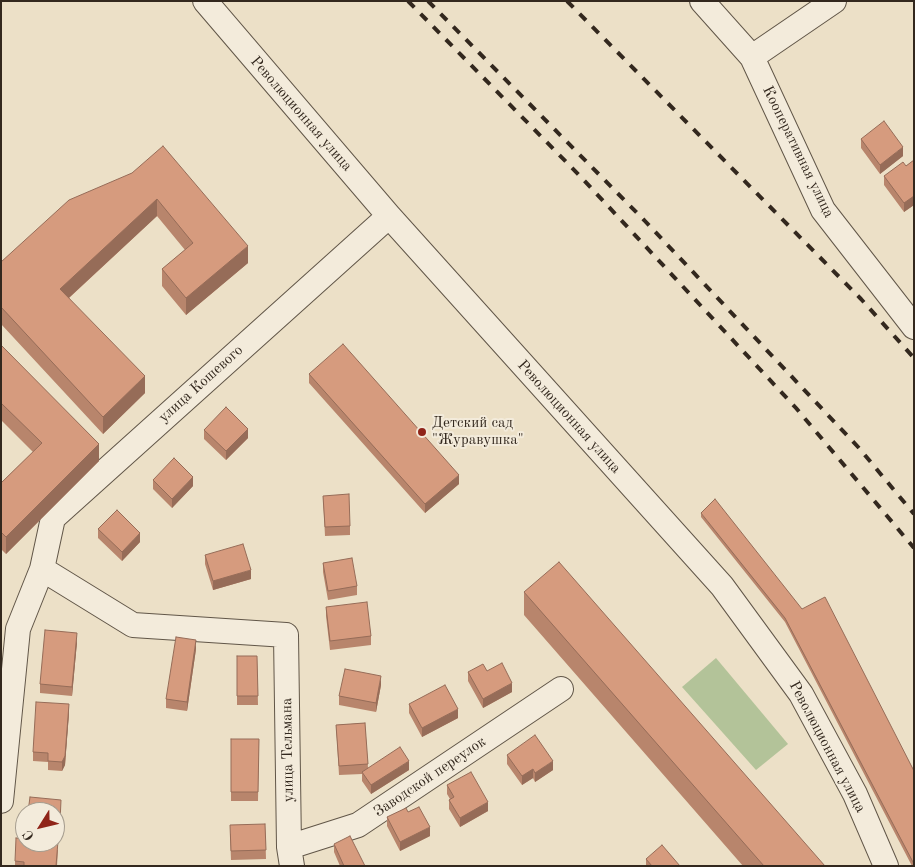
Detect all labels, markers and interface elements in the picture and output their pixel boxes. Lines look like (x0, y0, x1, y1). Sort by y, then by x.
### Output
street label: Революционная улица (246, 53, 356, 175)
street label: Кооперативная улица (758, 83, 838, 221)
street label: улица Кошевого (155, 341, 247, 427)
street label: Революционная улица (513, 357, 625, 477)
place label: Детский сад "Журавушка" (432, 414, 524, 449)
marker: Детский сад "Журавушка" (416, 426, 428, 438)
street label: Революционная улица (785, 678, 869, 816)
street label: улица Тельмана (278, 698, 298, 802)
street label: Заводской переулок (370, 733, 490, 821)
north arrow (15, 802, 65, 852)
text: С (20, 827, 37, 843)

